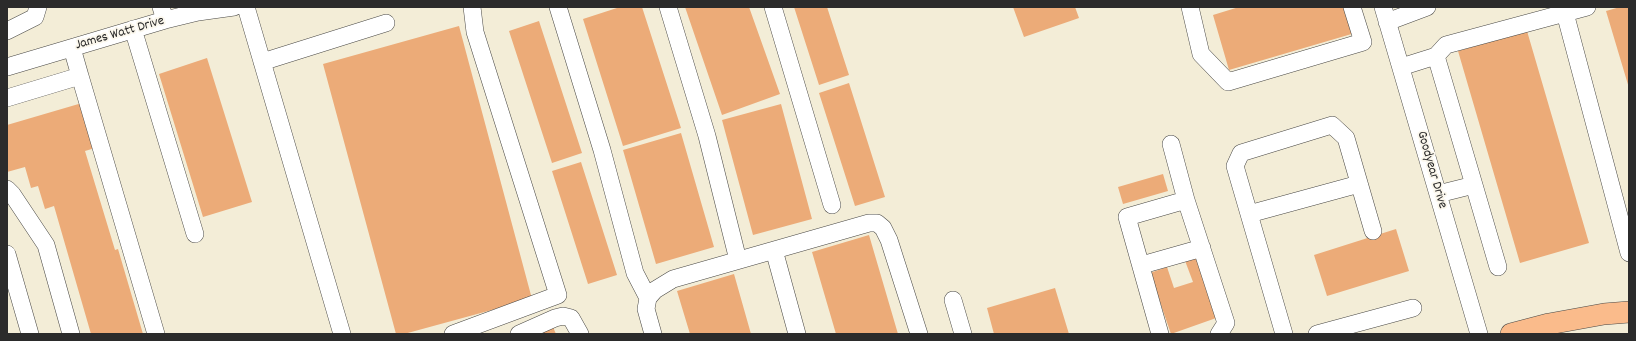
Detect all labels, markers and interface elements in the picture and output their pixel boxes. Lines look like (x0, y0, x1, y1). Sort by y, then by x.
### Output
street label: James Watt Drive (74, 13, 166, 55)
street label: Goodyear Drive (1412, 129, 1450, 211)

